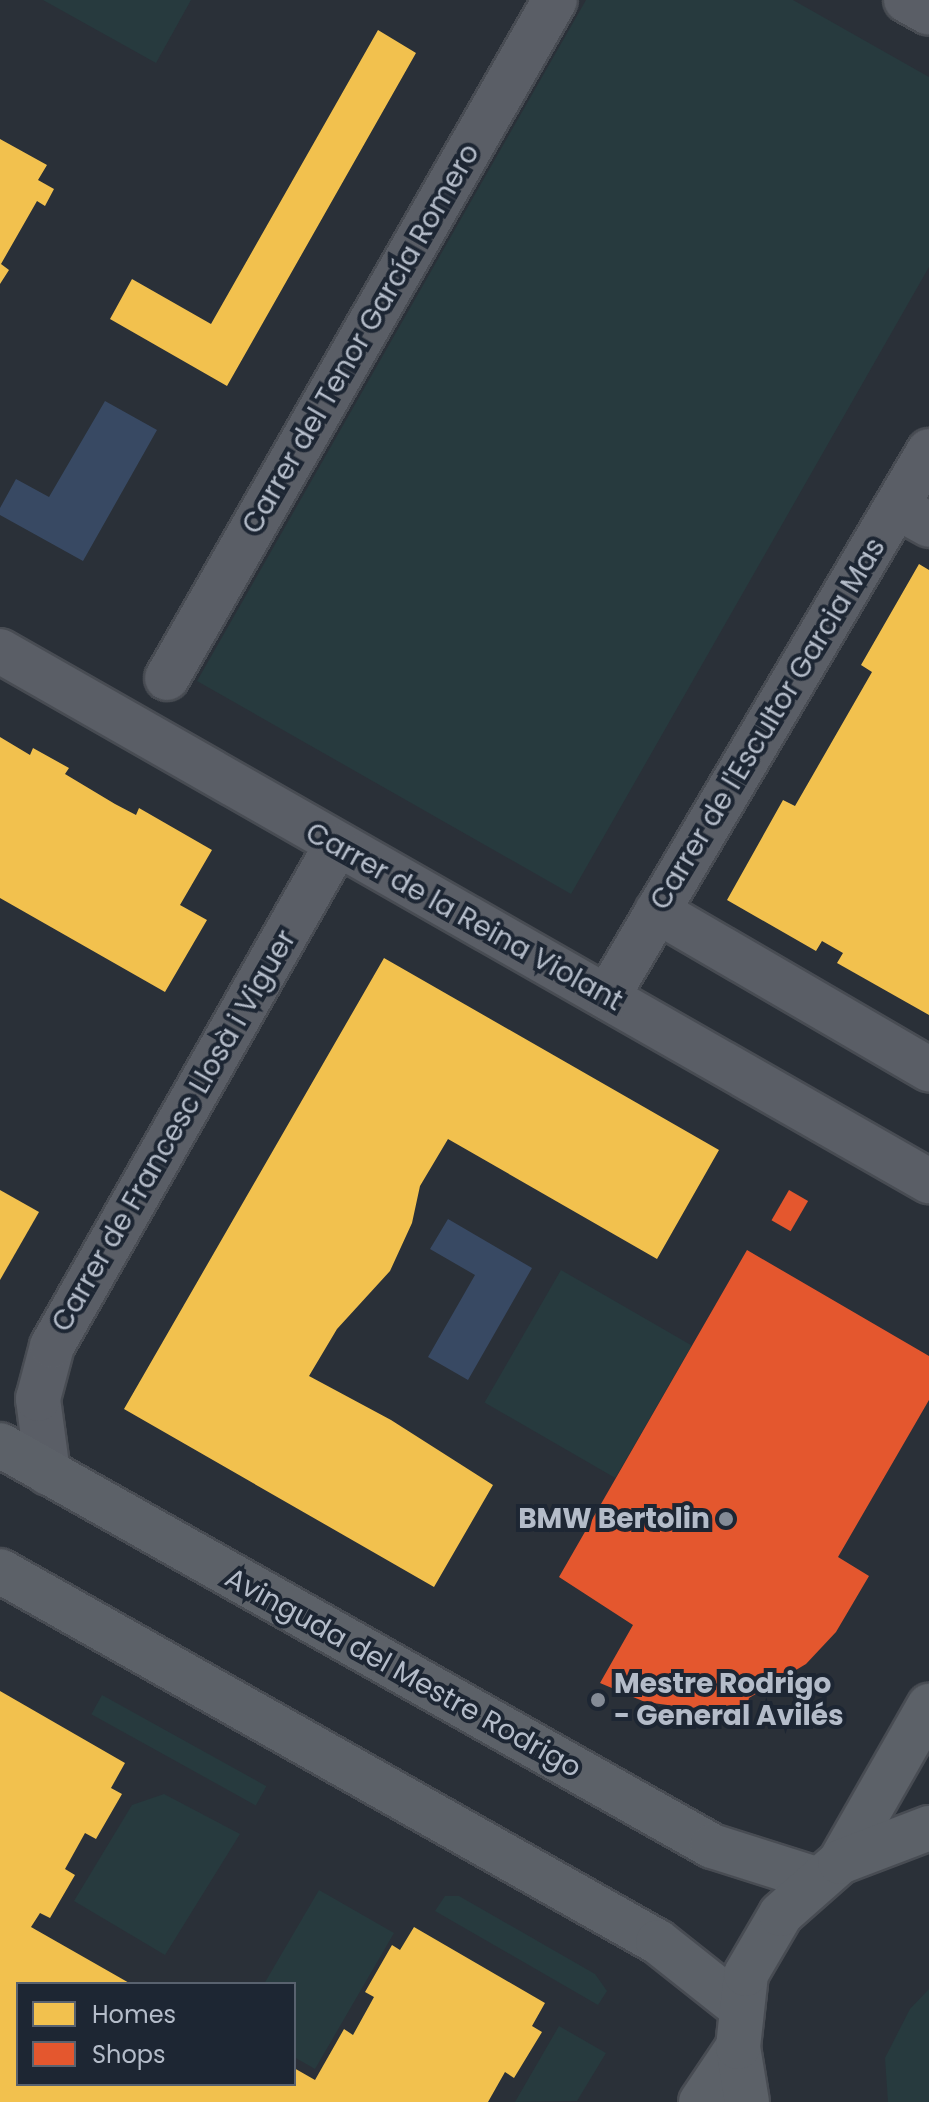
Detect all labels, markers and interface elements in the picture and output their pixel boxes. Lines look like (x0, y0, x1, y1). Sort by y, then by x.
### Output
street label: Carrer del Tenor García Romero (235, 138, 487, 540)
street label: Carrer de l'Escultor Garcia Mas (643, 532, 893, 916)
street label: Carrer de la Reina Violant (300, 816, 628, 1018)
street label: Carrer de Francesc Llosà i Viguer (45, 924, 303, 1338)
place label: BMW Bertolin (518, 1502, 710, 1536)
marker: BMW Bertolin (717, 1510, 735, 1528)
street label: Avinguda del Mestre Rodrigo (219, 1561, 587, 1785)
place label: Mestre Rodrigo - General Avilés (614, 1667, 844, 1733)
marker: Mestre Rodrigo - General Avilés (589, 1691, 607, 1709)
legend (16, 1982, 296, 2086)
text: Homes (92, 1998, 176, 2031)
text: Shops (92, 2038, 166, 2071)

